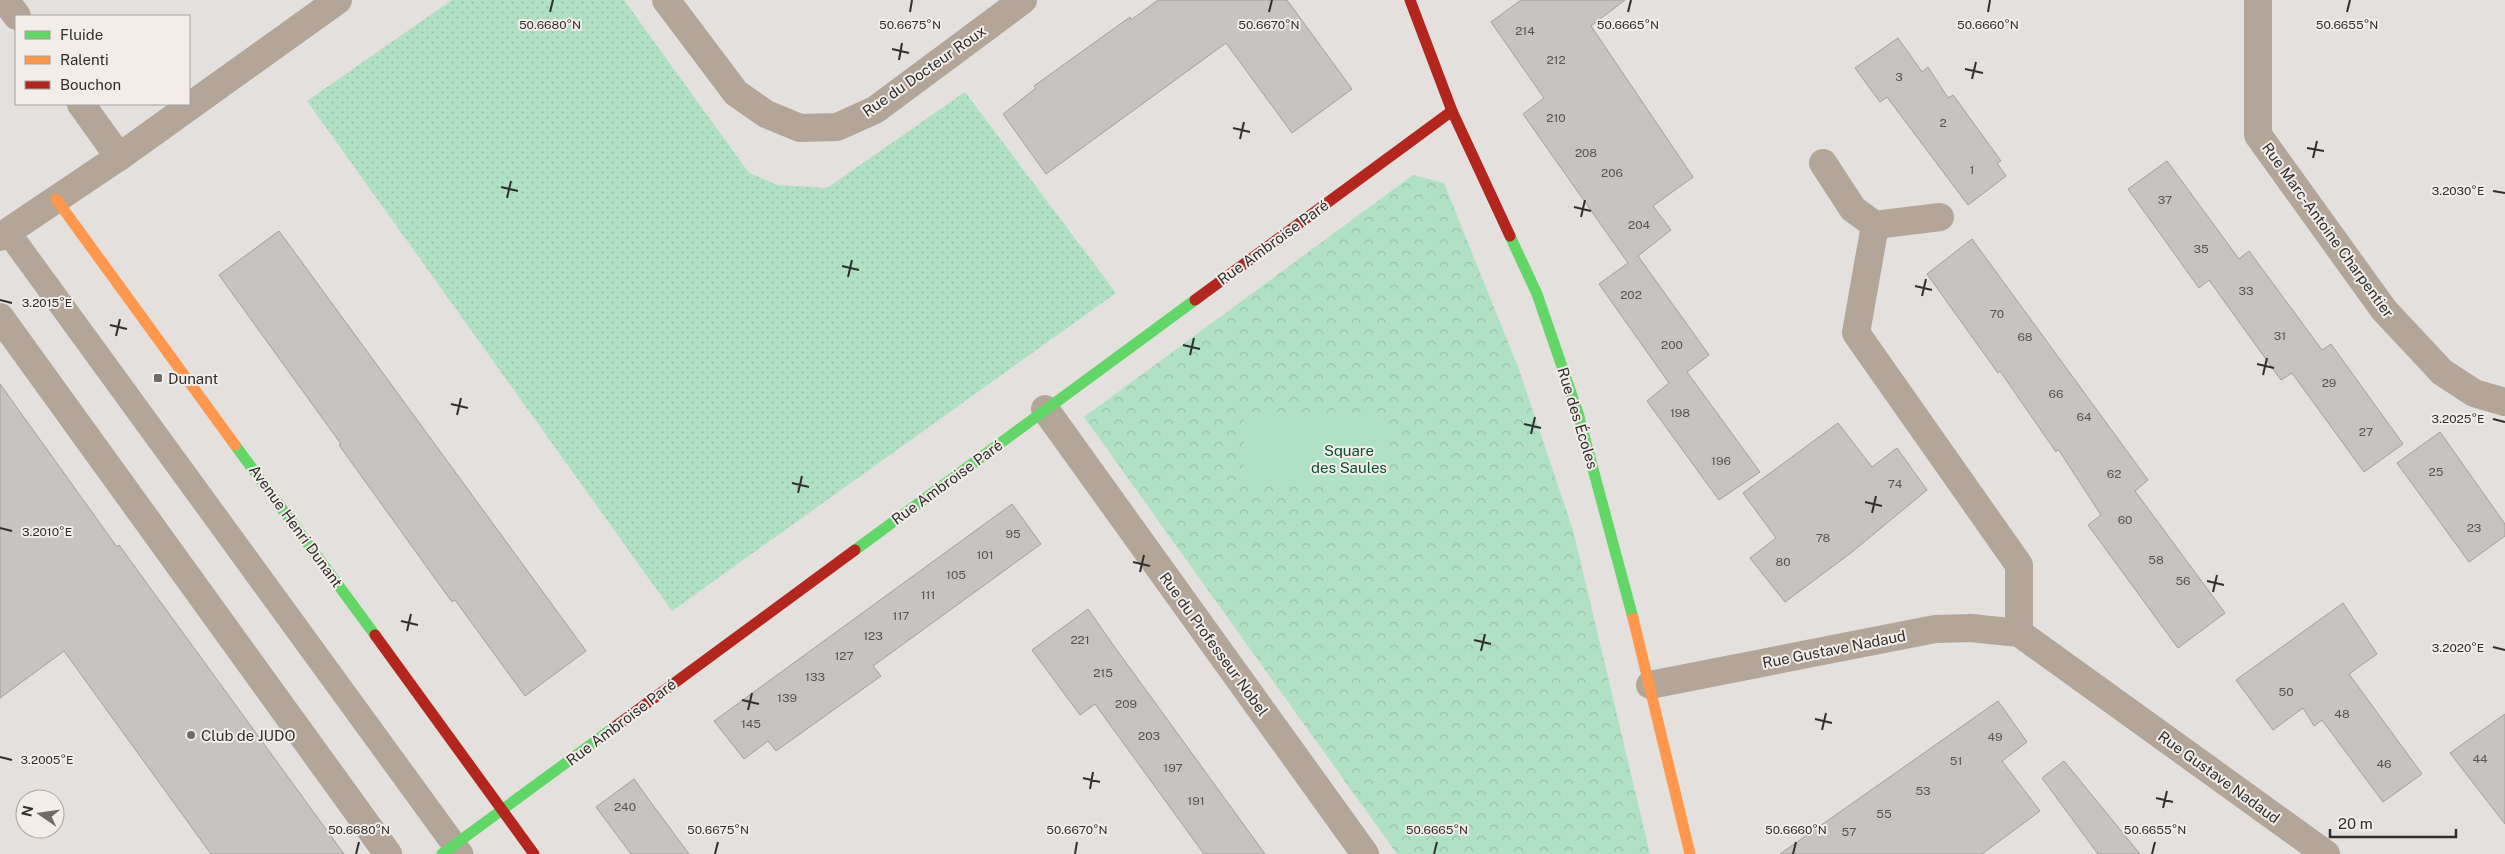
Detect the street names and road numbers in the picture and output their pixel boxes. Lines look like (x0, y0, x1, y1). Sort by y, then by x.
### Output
street label: Rue du Docteur Roux (859, 22, 989, 120)
street label: Rue Marc-Antoine Charpentier (2259, 139, 2397, 321)
street label: Rue Ambroise Paré (1214, 196, 1332, 288)
street label: Rue des Écoles (1554, 365, 1602, 471)
street label: Rue Ambroise Paré (888, 436, 1006, 528)
street label: Avenue Henri Dunant (246, 461, 346, 591)
street label: Rue du Professeur Nobel (1156, 569, 1272, 719)
street label: Rue Gustave Nadaud (1761, 627, 1907, 671)
street label: Rue Ambroise Paré (563, 675, 679, 769)
street label: Rue Gustave Nadaud (2155, 727, 2283, 827)

